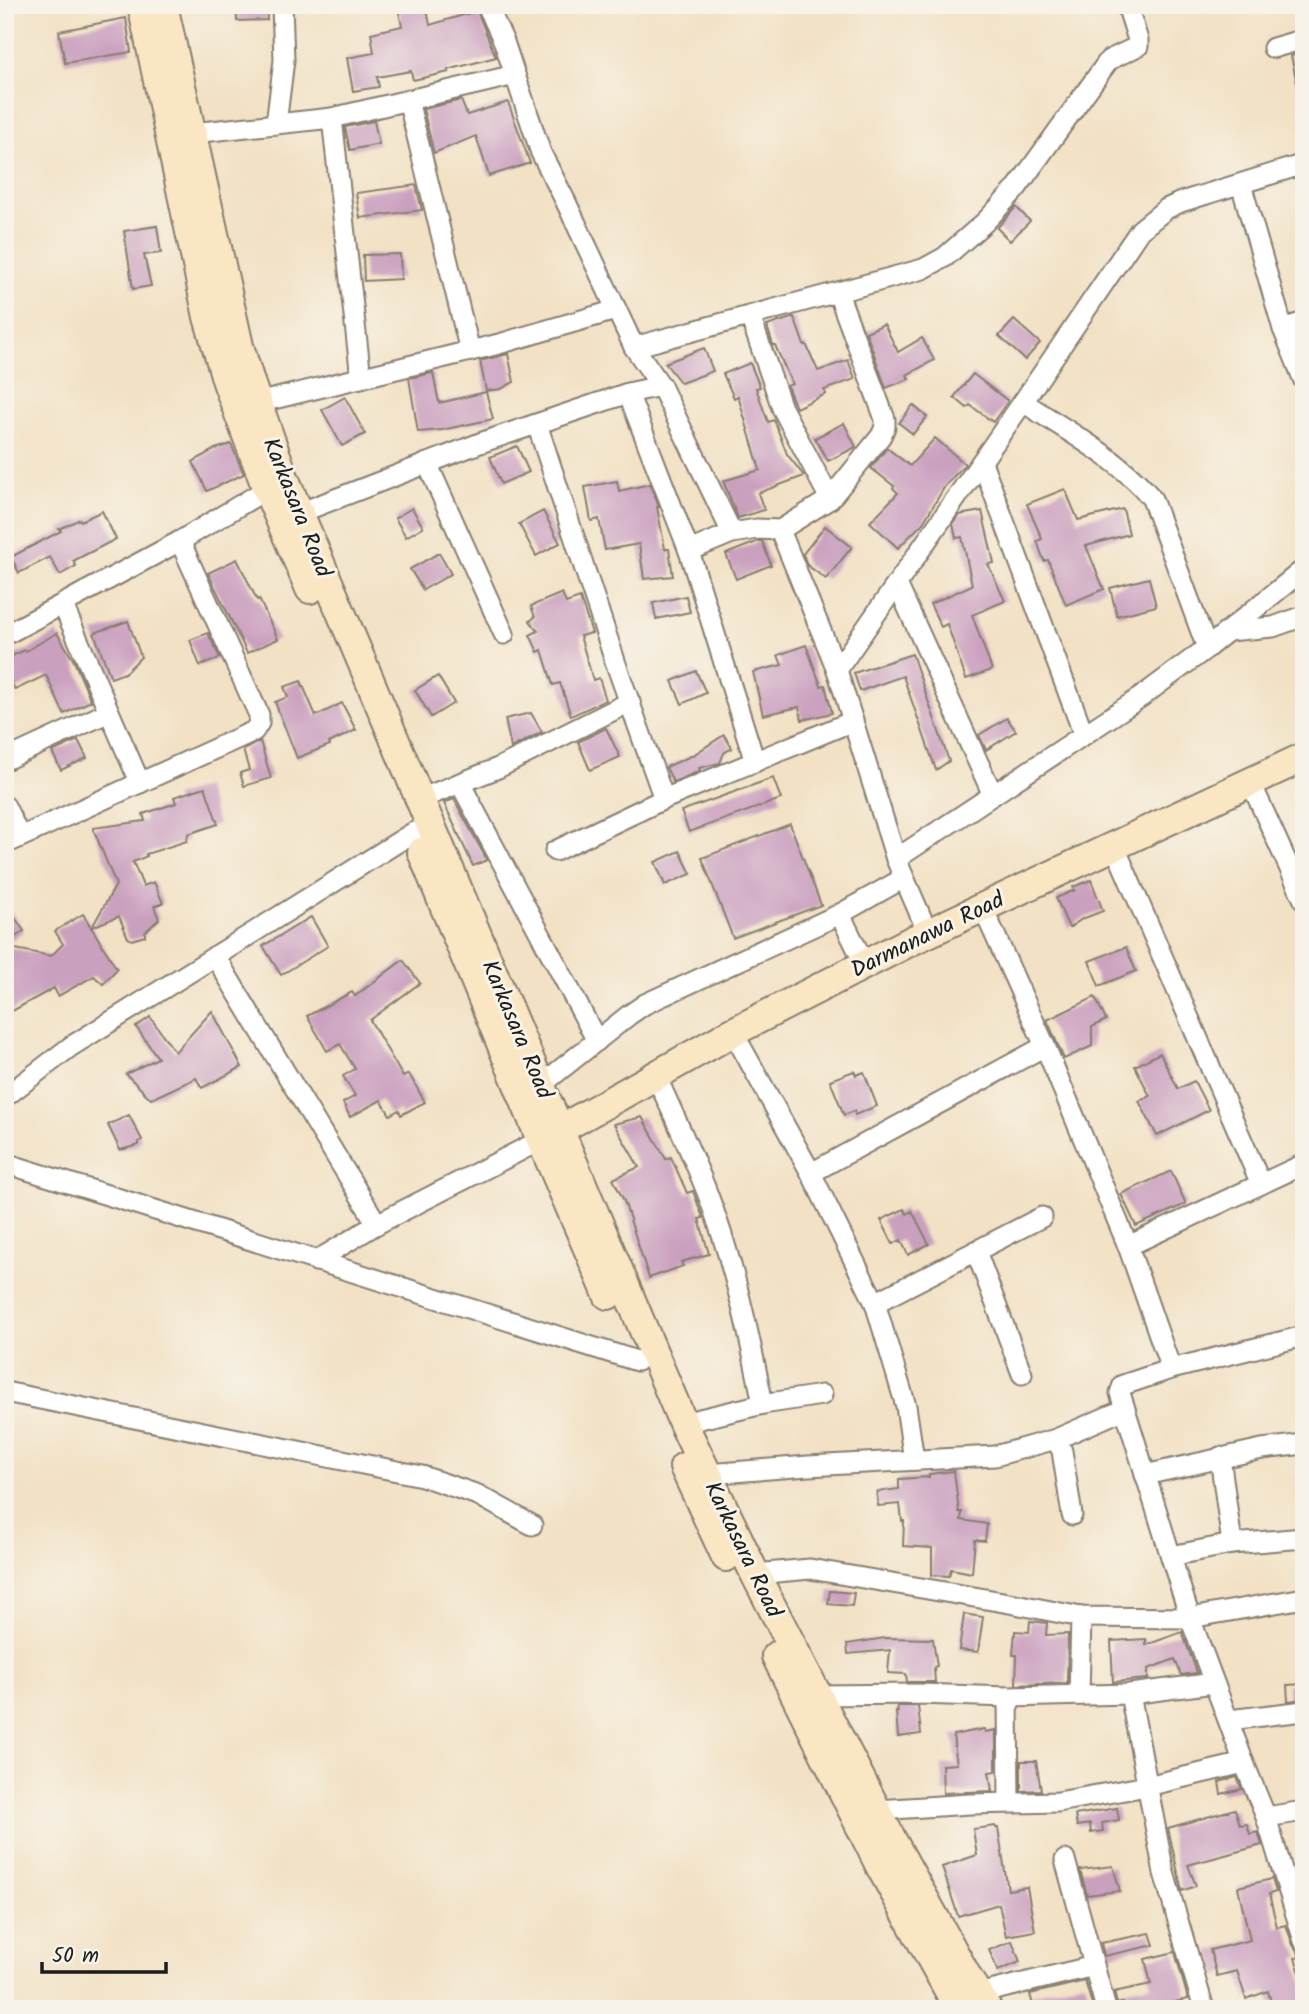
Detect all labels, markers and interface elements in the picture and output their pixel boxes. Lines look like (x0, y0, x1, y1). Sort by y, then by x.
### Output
street label: Karkasara Road (252, 432, 341, 584)
street label: Darmanawa Road (845, 883, 1011, 989)
street label: Karkasara Road (471, 955, 562, 1105)
street label: Karkasara Road (694, 1476, 791, 1625)
scale bar (42, 1930, 166, 1974)
text: 50 m (52, 1940, 99, 1973)

